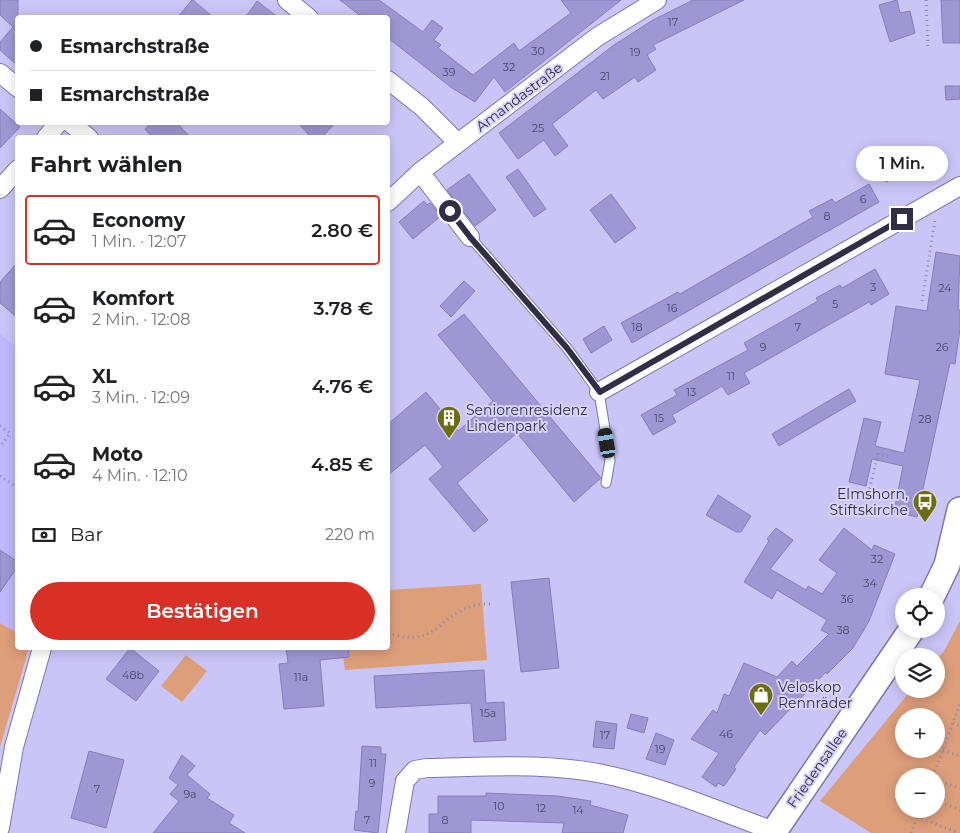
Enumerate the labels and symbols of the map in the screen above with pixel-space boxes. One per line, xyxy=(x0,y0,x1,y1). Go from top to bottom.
house number: 17 xyxy=(668,15,678,29)
house number: 30 xyxy=(531,44,545,58)
house number: 19 xyxy=(630,45,641,59)
street label: Amandastraße xyxy=(472,59,566,135)
house number: 32 xyxy=(503,60,515,74)
house number: 39 xyxy=(443,65,456,79)
house number: 21 xyxy=(600,69,610,83)
house number: 25 xyxy=(532,121,544,135)
callout: 1 Min. xyxy=(856,146,948,182)
house number: 6 xyxy=(860,192,867,206)
route start xyxy=(439,200,461,222)
route end xyxy=(891,208,913,230)
house number: 8 xyxy=(823,209,831,223)
house number: 3 xyxy=(870,280,876,294)
house number: 24 xyxy=(938,281,952,295)
house number: 5 xyxy=(832,297,838,311)
house number: 16 xyxy=(667,301,678,315)
house number: 18 xyxy=(632,320,643,334)
house number: 7 xyxy=(795,320,801,334)
house number: 9 xyxy=(760,340,767,354)
house number: 26 xyxy=(936,340,949,354)
house number: 11 xyxy=(727,369,735,383)
house number: 13 xyxy=(686,385,696,399)
place label: Seniorenresidenz Lindenpark xyxy=(466,401,588,435)
building icon: Seniorenresidenz Lindenpark xyxy=(436,405,462,439)
house number: 15 xyxy=(654,411,664,425)
house number: 28 xyxy=(918,412,932,426)
car xyxy=(597,427,616,459)
place label: Elmshorn, Stiftskirche xyxy=(829,485,908,519)
bus stop icon: Elmshorn, Stiftskirche xyxy=(912,489,938,523)
house number: 32 xyxy=(871,552,883,566)
house number: 34 xyxy=(863,576,877,590)
house number: 36 xyxy=(841,592,854,606)
house number: 38 xyxy=(836,623,850,637)
house number: 48b xyxy=(122,668,144,682)
house number: 11a xyxy=(294,670,308,684)
place label: Veloskop Rennräder xyxy=(778,678,853,712)
shop icon: Veloskop Rennräder xyxy=(748,682,774,716)
house number: 15a xyxy=(480,706,496,720)
street label: Friedensallee xyxy=(783,725,851,811)
house number: 46 xyxy=(719,727,733,741)
house number: 17 xyxy=(600,728,610,742)
house number: 19 xyxy=(655,742,666,756)
house number: 11 xyxy=(369,756,377,770)
house number: 9 xyxy=(369,776,376,790)
house number: 7 xyxy=(94,782,100,796)
house number: 9a xyxy=(183,787,197,801)
house number: 10 xyxy=(493,799,505,813)
house number: 12 xyxy=(536,801,546,815)
house number: 14 xyxy=(572,803,584,817)
house number: 7 xyxy=(364,813,370,827)
house number: 8 xyxy=(441,813,449,827)

